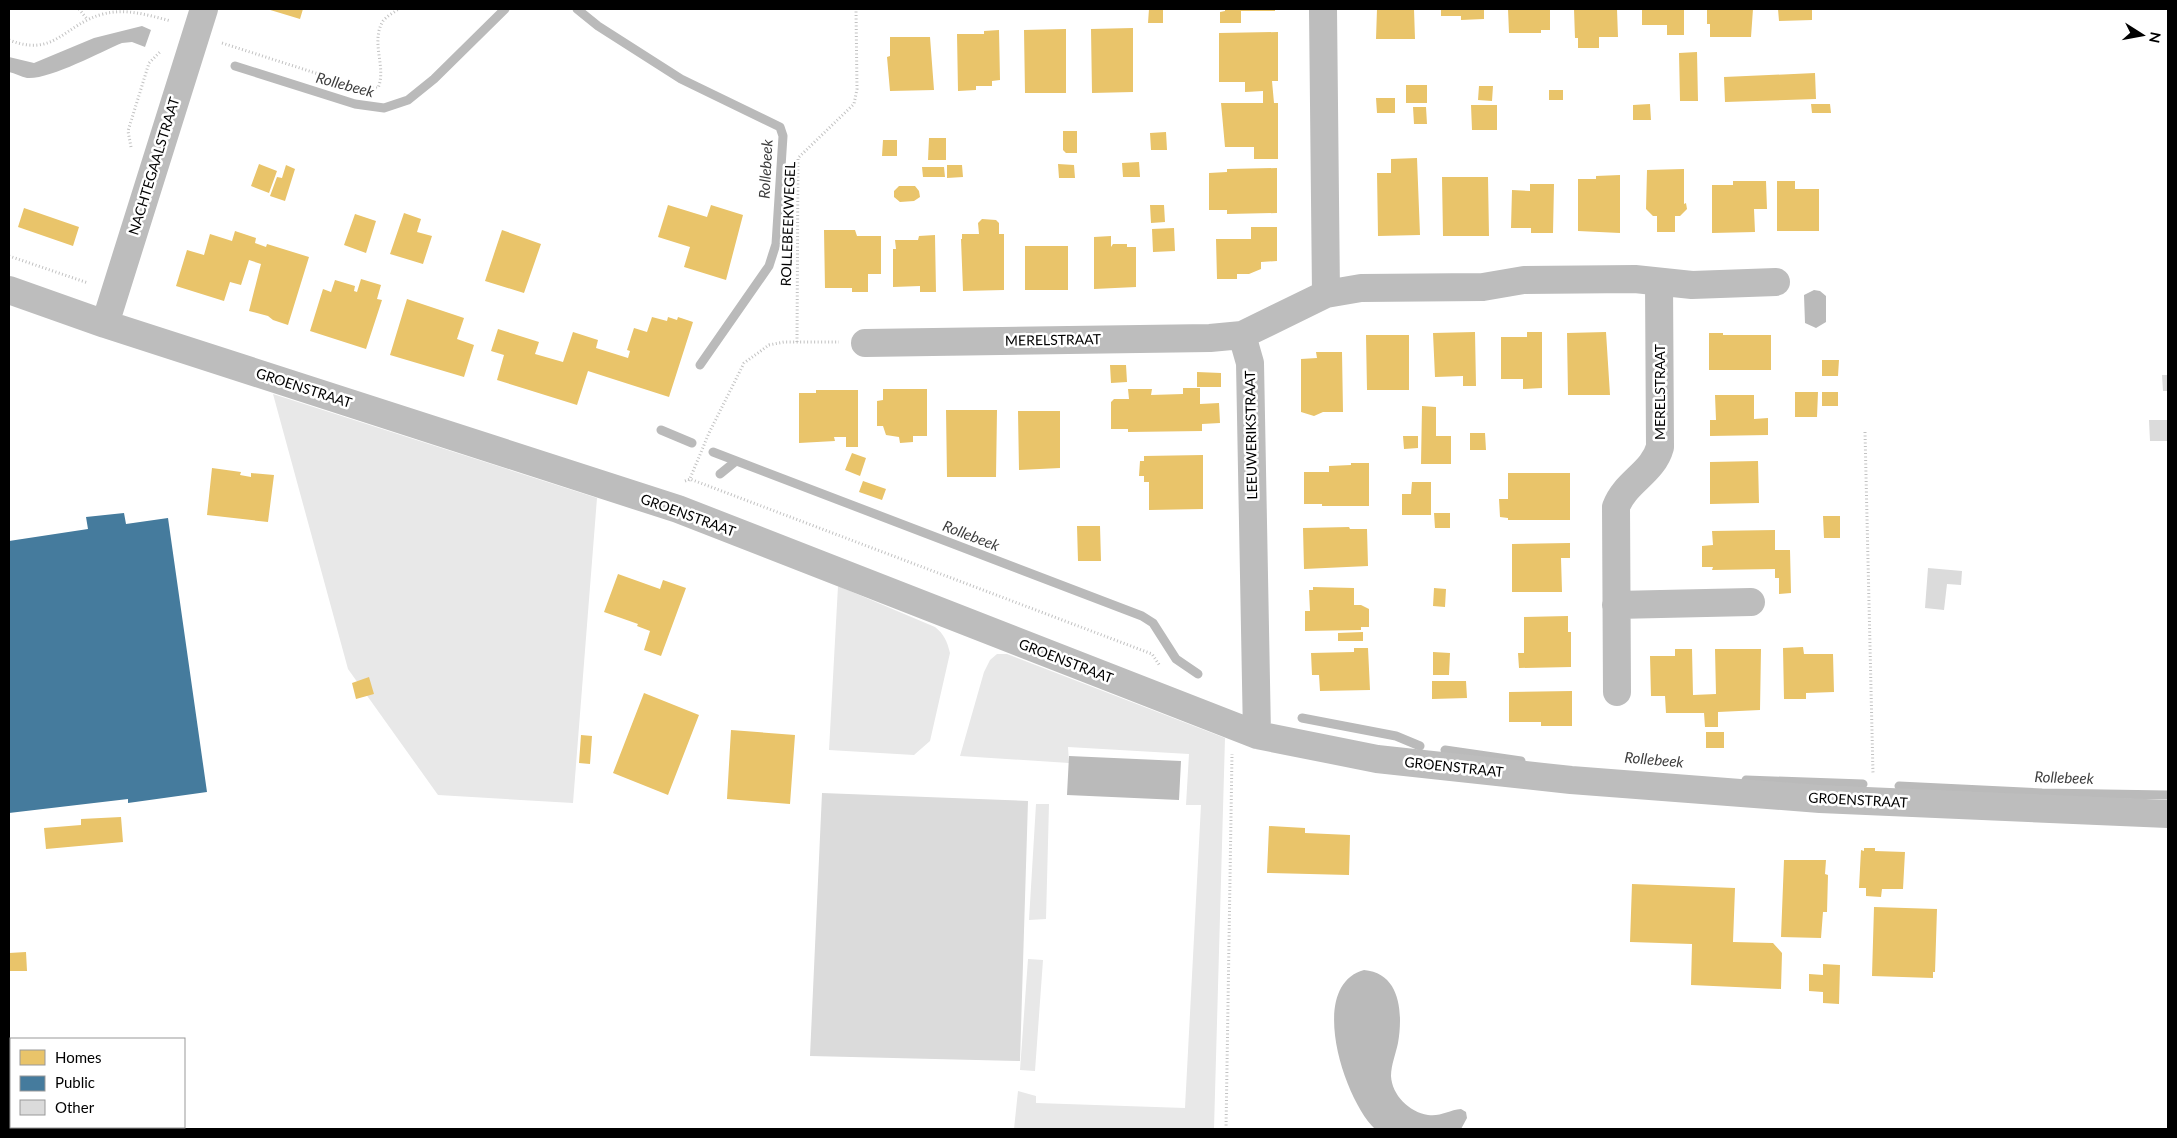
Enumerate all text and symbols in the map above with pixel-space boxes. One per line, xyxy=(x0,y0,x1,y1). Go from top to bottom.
north arrow xyxy=(2117,10,2167,60)
text: N xyxy=(2146,31,2165,44)
water label: Rollebeek xyxy=(314,68,377,101)
street label: NACHTEGAALSTRAAT xyxy=(124,94,183,237)
water label: Rollebeek xyxy=(754,138,776,199)
street label: ROLLEBEEKWEGEL xyxy=(777,161,798,287)
street label: MERELSTRAAT xyxy=(1005,330,1102,349)
street label: MERELSTRAAT xyxy=(1651,343,1668,440)
street label: GROENSTRAAT xyxy=(254,364,355,411)
street label: LEEUWERIKSTRAAT xyxy=(1241,370,1260,500)
street label: GROENSTRAAT xyxy=(638,489,739,540)
water label: Rollebeek xyxy=(940,516,1003,554)
street label: GROENSTRAAT xyxy=(1017,635,1116,687)
water label: Rollebeek xyxy=(1624,747,1685,771)
street label: GROENSTRAAT xyxy=(1404,753,1505,780)
water label: Rollebeek xyxy=(2034,767,2095,787)
street label: GROENSTRAAT xyxy=(1808,788,1909,811)
legend xyxy=(10,1038,185,1128)
text: Homes xyxy=(55,1048,101,1066)
text: Public xyxy=(55,1073,95,1091)
text: Other xyxy=(55,1098,95,1116)

